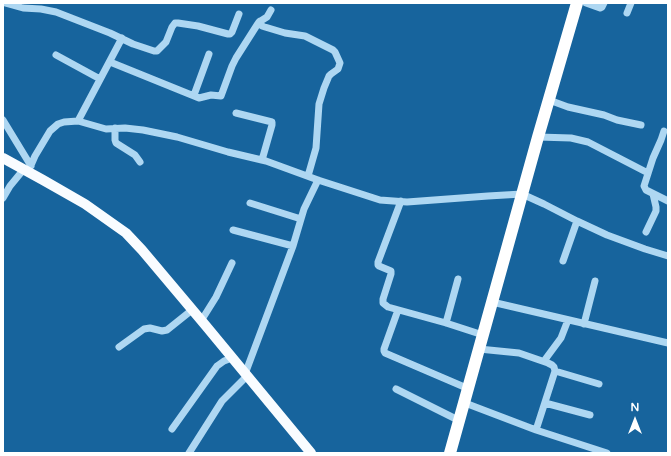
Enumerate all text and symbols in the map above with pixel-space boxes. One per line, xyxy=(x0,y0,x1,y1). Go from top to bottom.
north arrow xyxy=(615,400,655,440)
text: N xyxy=(631,401,639,414)

